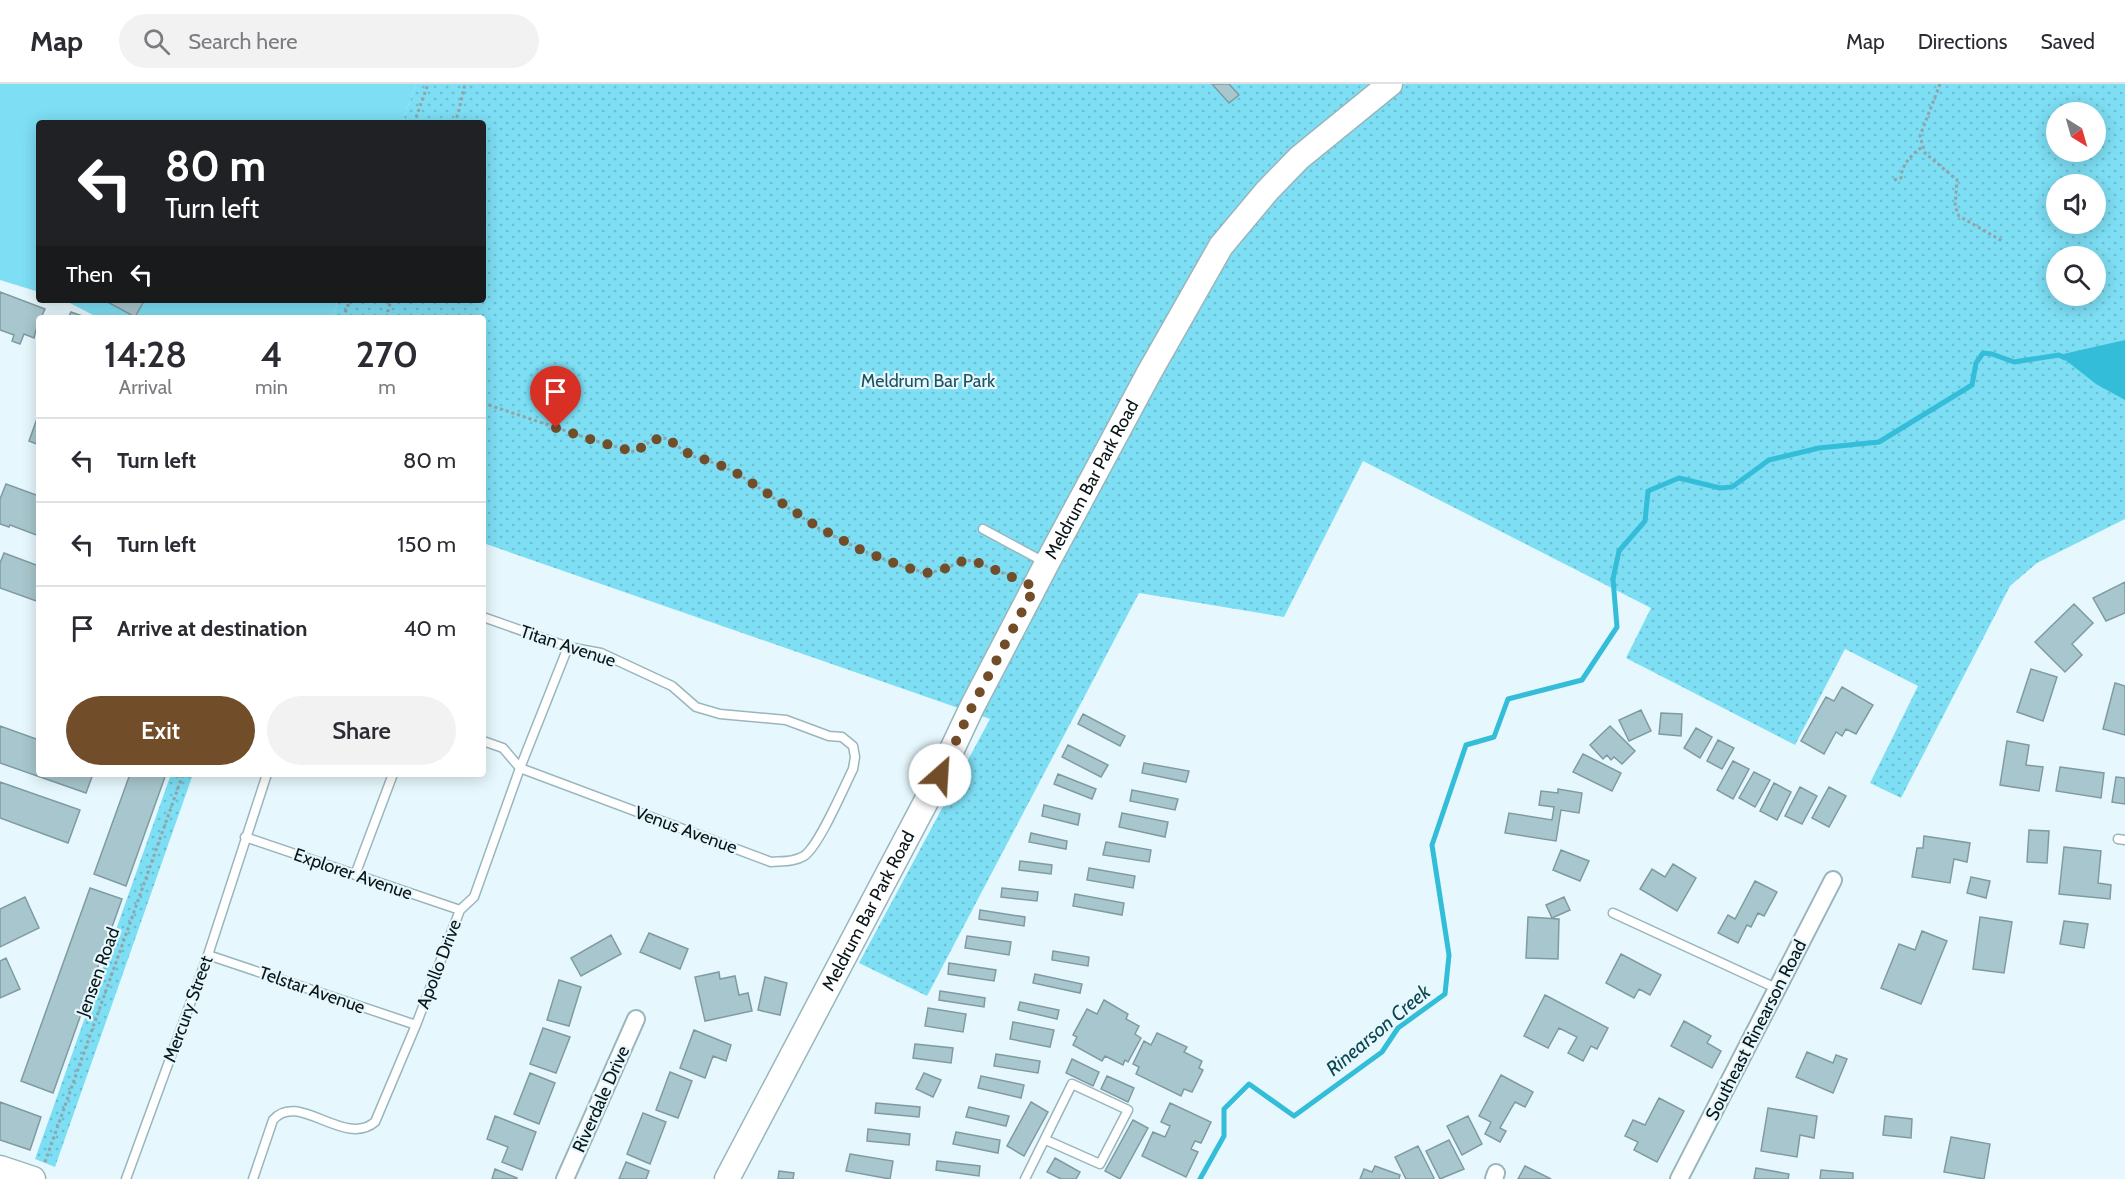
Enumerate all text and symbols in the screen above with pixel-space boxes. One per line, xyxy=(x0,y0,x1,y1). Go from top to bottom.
search box xyxy=(119,14,539,68)
text: Map xyxy=(30,24,83,58)
icon: search xyxy=(140,25,173,58)
text: Search here xyxy=(188,28,297,55)
text: Map xyxy=(1846,29,1885,54)
text: Directions xyxy=(1918,29,2007,54)
text: Saved xyxy=(2040,29,2095,54)
north arrow xyxy=(2046,102,2106,162)
map controls xyxy=(2046,102,2106,306)
text: 80 m xyxy=(165,140,266,192)
icon: left xyxy=(66,144,144,222)
button: sound xyxy=(2046,174,2106,234)
text: Turn left xyxy=(165,192,259,225)
button: search xyxy=(2046,246,2106,306)
icon: left xyxy=(125,258,158,291)
text: Then xyxy=(66,261,113,288)
text: 14:28 xyxy=(104,332,187,376)
text: 4 xyxy=(261,332,282,376)
text: 270 xyxy=(356,332,418,376)
pin xyxy=(530,366,581,428)
park label: Meldrum Bar Park xyxy=(861,370,996,392)
text: Arrival xyxy=(119,375,172,399)
text: min xyxy=(255,375,288,399)
text: m xyxy=(378,375,396,399)
icon: arrive xyxy=(539,375,572,408)
street label: Meldrum Bar Park Road xyxy=(1040,396,1144,563)
icon: left xyxy=(66,444,99,477)
text: Turn left xyxy=(117,447,196,474)
text: 80 m xyxy=(403,447,456,474)
icon: left xyxy=(66,528,99,561)
text: Turn left xyxy=(117,531,196,558)
text: 150 m xyxy=(397,531,456,558)
icon: arrive xyxy=(66,612,99,645)
text: Arrive at destination xyxy=(117,615,307,642)
text: 40 m xyxy=(404,615,456,642)
street label: Titan Avenue xyxy=(517,620,619,672)
button: Exit xyxy=(66,696,255,765)
button: Share xyxy=(267,696,456,765)
position arrow xyxy=(908,743,972,807)
street label: Venus Avenue xyxy=(632,801,740,859)
street label: Meldrum Bar Park Road xyxy=(817,827,919,995)
street label: Explorer Avenue xyxy=(291,843,415,905)
street label: Apollo Drive xyxy=(412,916,466,1012)
street label: Jensen Road xyxy=(71,924,124,1021)
street label: Southeast Rinearson Road xyxy=(1701,936,1811,1124)
street label: Mercury Street xyxy=(159,953,217,1065)
street label: Telstar Avenue xyxy=(256,962,368,1018)
water label: Rinearson Creek xyxy=(1321,979,1436,1080)
street label: Riverdale Drive xyxy=(568,1042,634,1156)

